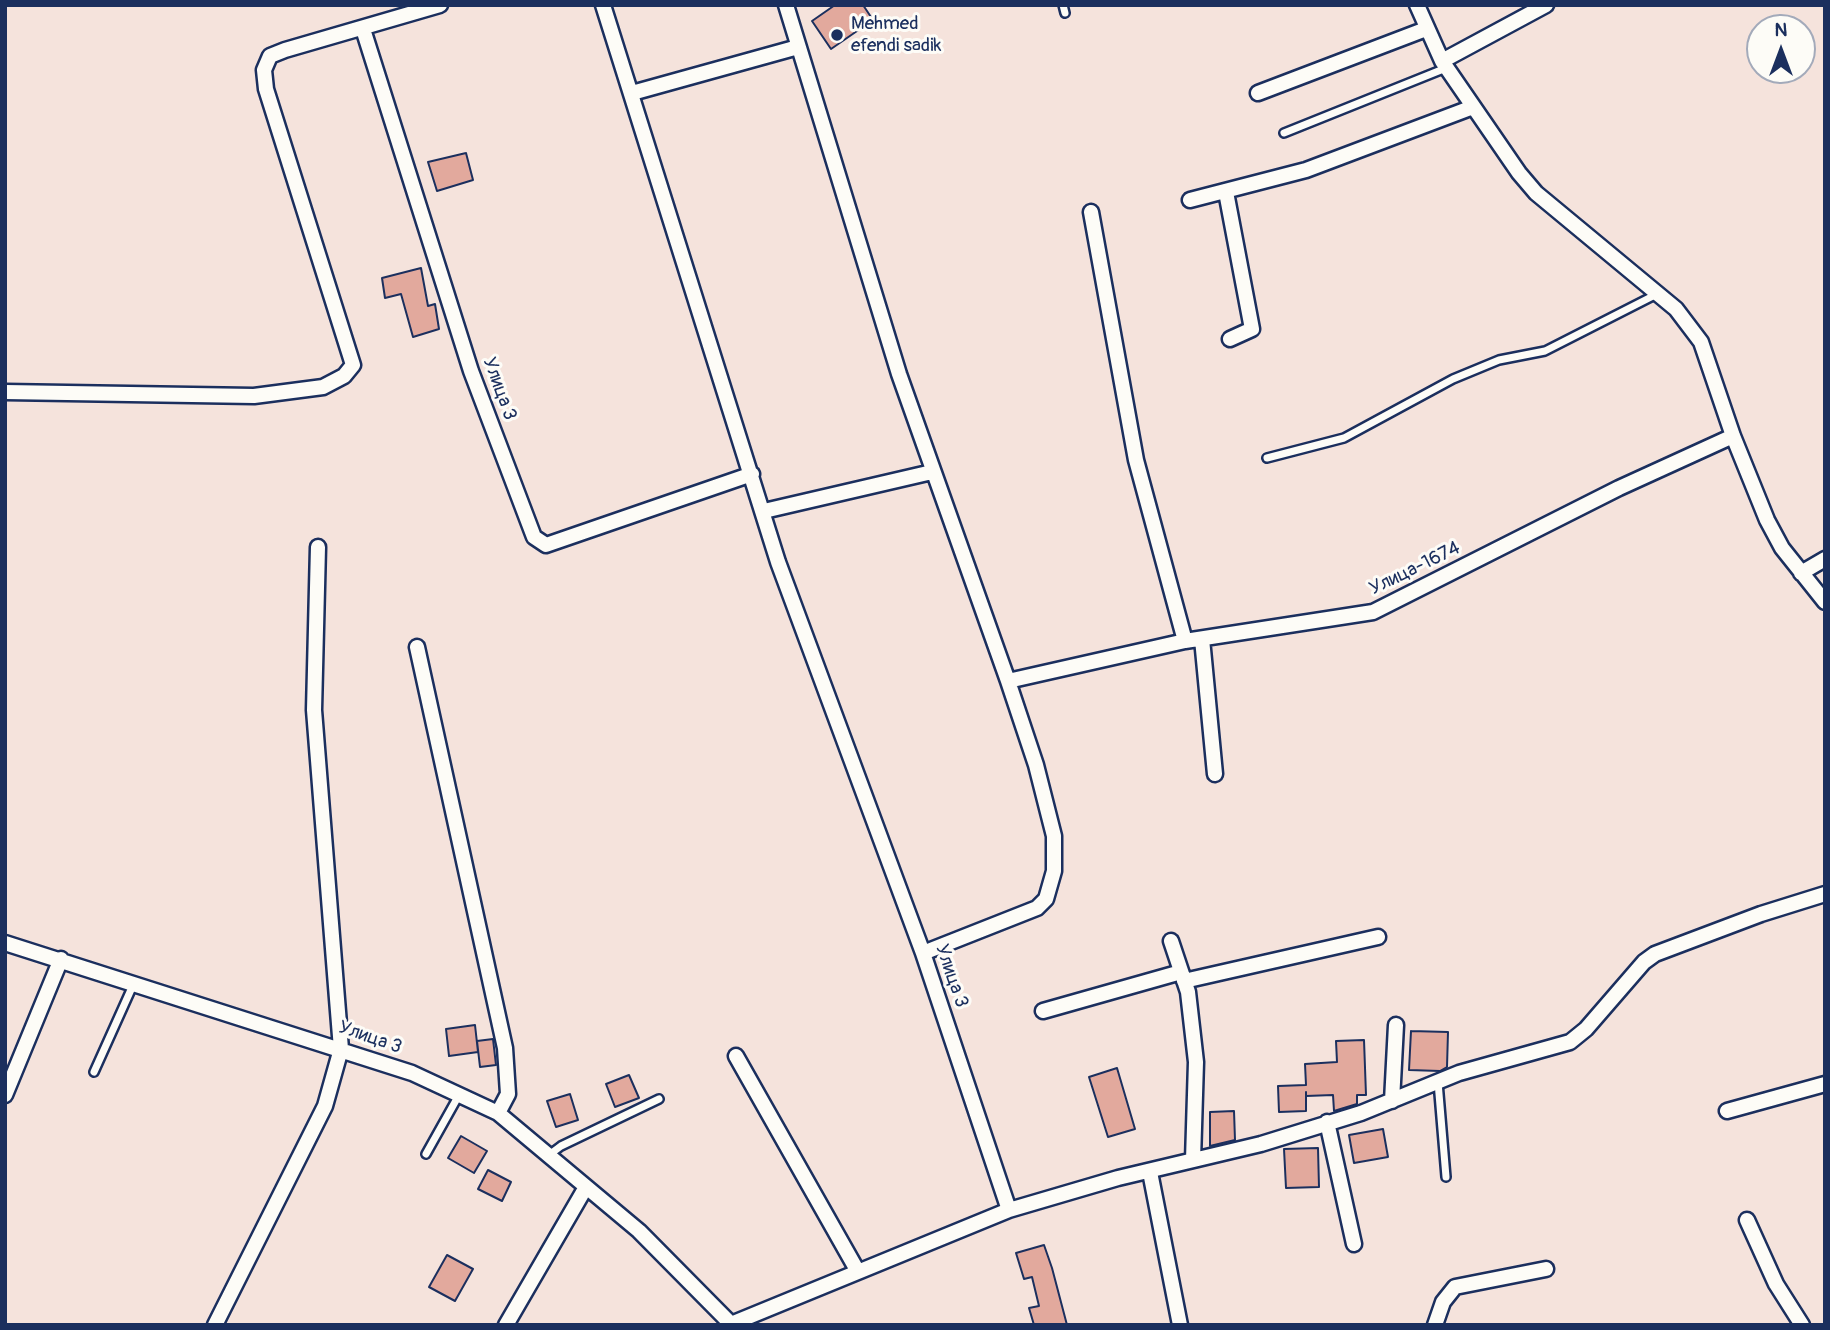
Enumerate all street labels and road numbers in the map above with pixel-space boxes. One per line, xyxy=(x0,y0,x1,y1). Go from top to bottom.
street label: Улица 3 xyxy=(477,354,521,424)
street label: Улица-1674 xyxy=(1366,537,1464,601)
street label: Улица 3 xyxy=(930,941,972,1011)
street label: Улица 3 xyxy=(335,1017,405,1059)

